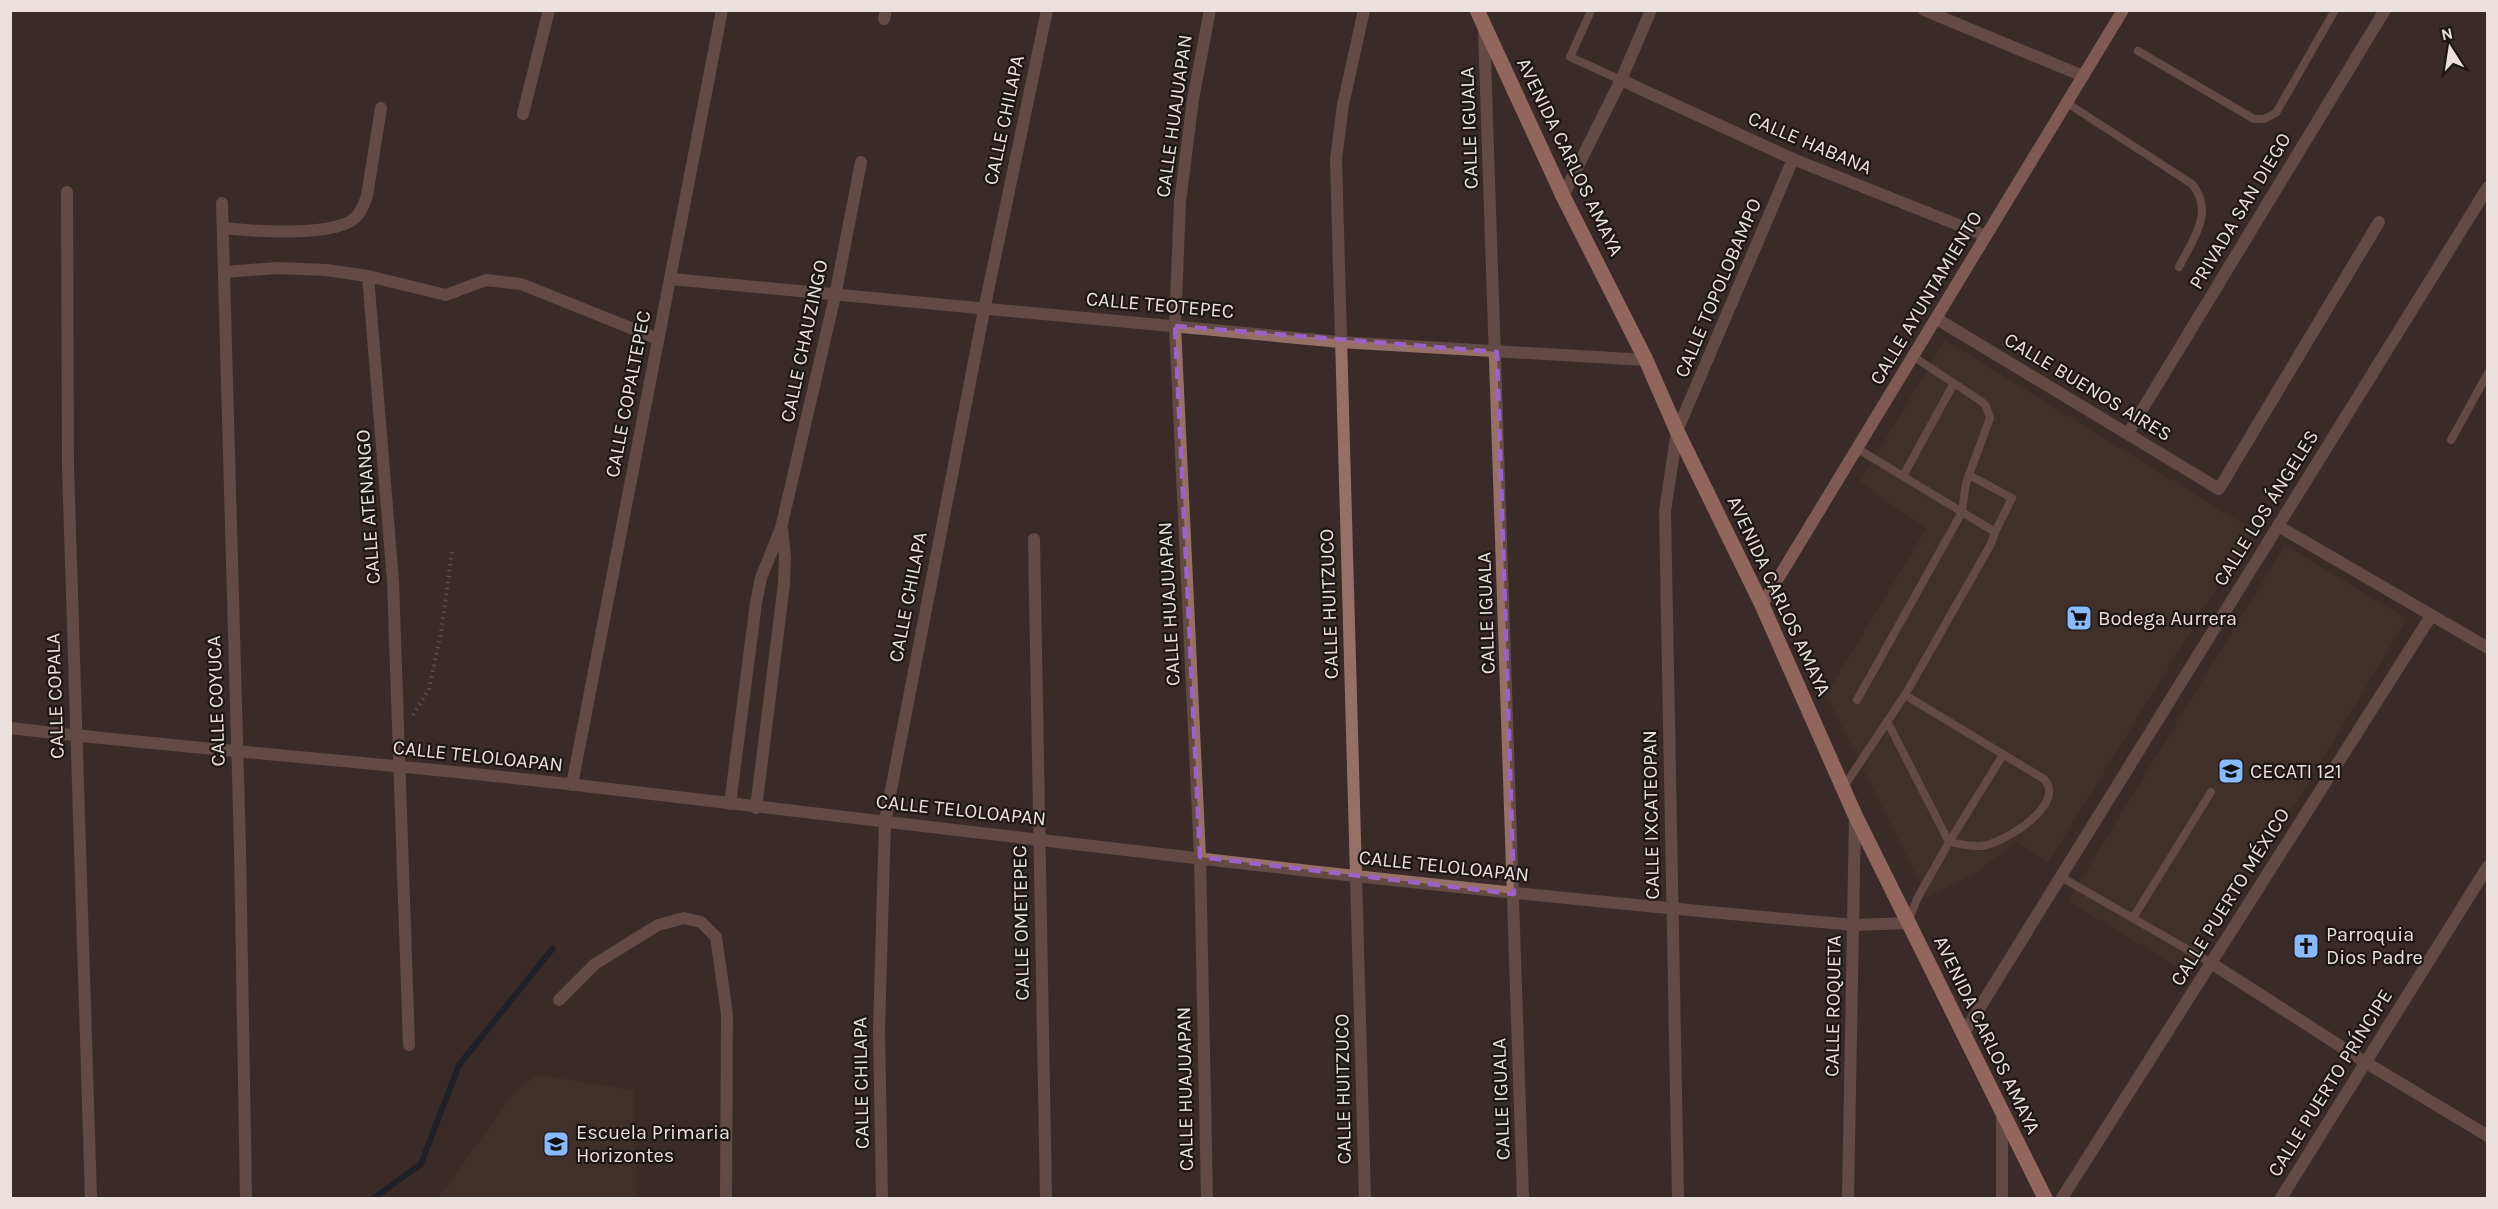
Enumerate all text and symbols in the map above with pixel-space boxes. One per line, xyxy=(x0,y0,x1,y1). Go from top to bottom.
north arrow xyxy=(2420,18,2480,78)
text: N xyxy=(2439,23,2455,44)
street label: CALLE HUAJUAPAN xyxy=(1151,33,1197,199)
street label: CALLE CHILAPA xyxy=(979,53,1029,187)
street label: AVENIDA CARLOS AMAYA xyxy=(1512,54,1628,260)
street label: CALLE IGUALA xyxy=(1455,66,1483,190)
street label: CALLE HABANA xyxy=(1745,107,1875,179)
street label: PRIVADA SAN DIEGO xyxy=(2184,129,2296,293)
street label: CALLE TOPOLOBAMPO xyxy=(1670,195,1766,381)
street label: CALLE AYUNTAMIENTO xyxy=(1865,207,1987,389)
street label: CALLE CHAUZINGO xyxy=(776,258,832,424)
street label: CALLE TEOTEPEC xyxy=(1085,287,1235,323)
street label: CALLE COPALTEPEC xyxy=(601,309,655,479)
street label: CALLE BUENOS AIRES xyxy=(2000,328,2176,446)
street label: CALLE LOS ÁNGELES xyxy=(2208,425,2323,590)
street label: CALLE ATENANGO xyxy=(351,429,385,585)
street label: AVENIDA CARLOS AMAYA xyxy=(1723,492,1835,700)
street label: CALLE HUAJUAPAN xyxy=(1153,521,1185,687)
street label: CALLE HUITZUCO xyxy=(1315,528,1343,680)
street label: CALLE CHILAPA xyxy=(884,530,932,664)
street label: CALLE IGUALA xyxy=(1472,551,1500,675)
supermarket icon: Bodega Aurrera xyxy=(2064,603,2094,633)
place label: Bodega Aurrera xyxy=(2098,607,2237,630)
street label: CALLE COPALA xyxy=(41,633,69,759)
street label: CALLE COYUCA xyxy=(202,635,230,767)
street label: CALLE IXCATEOPAN xyxy=(1638,730,1664,900)
street label: CALLE TELOLOAPAN xyxy=(392,736,564,776)
school or university icon: CECATI 121 xyxy=(2216,756,2246,786)
place label: CECATI 121 xyxy=(2250,760,2342,783)
street label: CALLE TELOLOAPAN xyxy=(875,790,1047,830)
street label: CALLE PUERTO MÉXICO xyxy=(2165,803,2294,990)
street label: CALLE OMETEPEC xyxy=(1008,845,1034,1001)
street label: CALLE TELOLOAPAN xyxy=(1358,846,1530,886)
place label: Parroquia Dios Padre xyxy=(2326,923,2423,969)
church icon: Parroquia Dios Padre xyxy=(2291,931,2321,961)
street label: AVENIDA CARLOS AMAYA xyxy=(1929,932,2045,1138)
street label: CALLE ROQUETA xyxy=(1820,935,1846,1077)
street label: CALLE PUERTO PRÍNCIPE xyxy=(2262,985,2397,1181)
street label: CALLE HUAJUAPAN xyxy=(1172,1007,1198,1171)
street label: CALLE HUITZUCO xyxy=(1330,1014,1356,1164)
street label: CALLE CHILAPA xyxy=(848,1017,874,1149)
street label: CALLE IGUALA xyxy=(1487,1037,1515,1161)
place label: Escuela Primaria Horizontes xyxy=(576,1121,730,1167)
school or university icon: Escuela Primaria Horizontes xyxy=(541,1129,571,1159)

